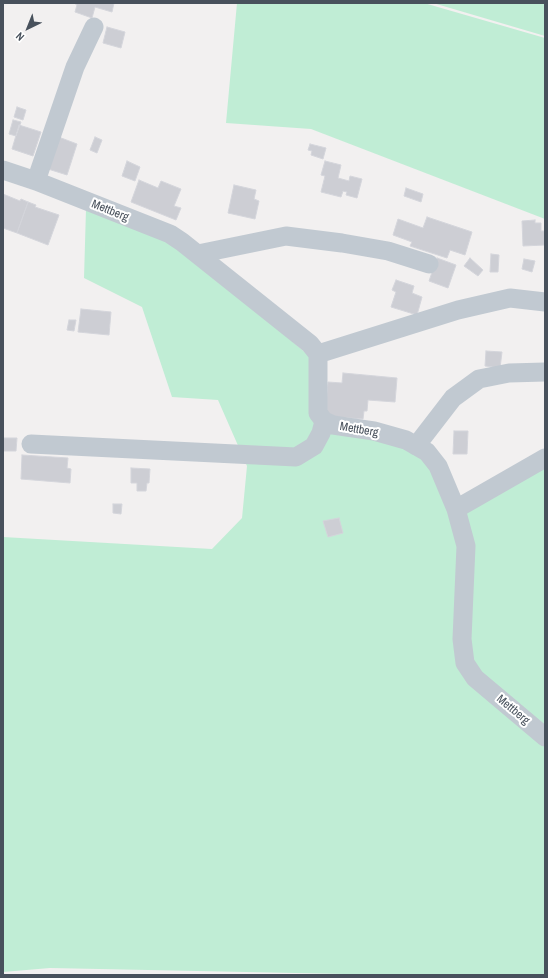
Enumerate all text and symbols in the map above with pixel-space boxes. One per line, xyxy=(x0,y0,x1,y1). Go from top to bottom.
north arrow xyxy=(8,8,48,48)
text: N xyxy=(13,29,27,44)
street label: Mettberg xyxy=(89,197,131,225)
street label: Mettberg xyxy=(339,420,379,440)
street label: Mettberg xyxy=(493,692,533,728)

